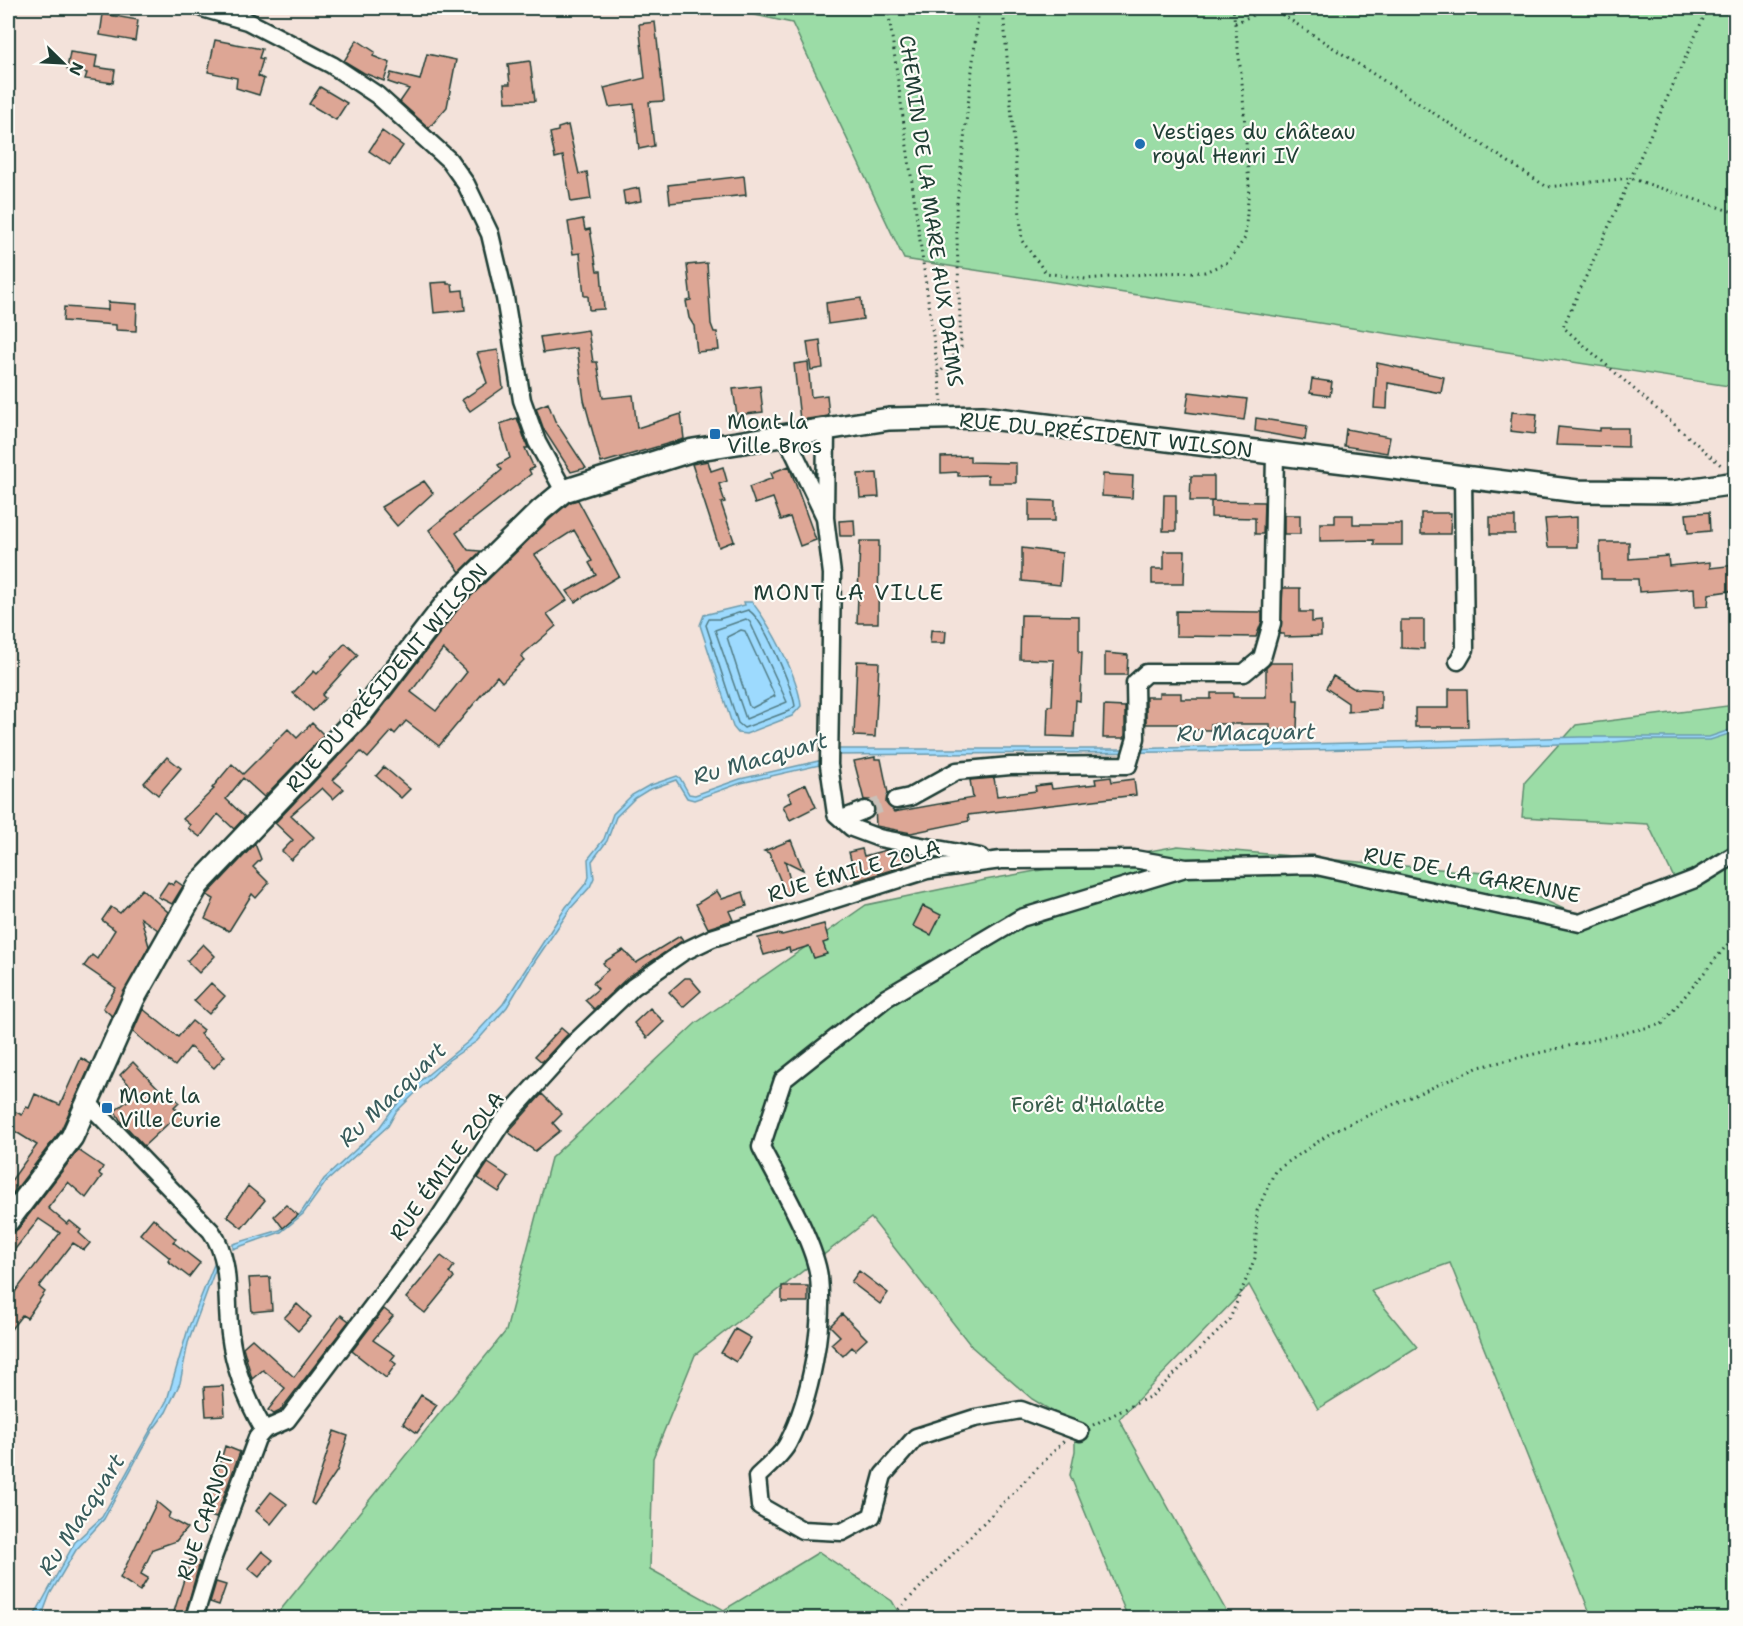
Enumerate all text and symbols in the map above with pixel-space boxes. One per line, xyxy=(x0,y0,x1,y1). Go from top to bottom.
north arrow xyxy=(33,33,93,93)
street label: CHEMIN DE LA MARE AUX DAIMS xyxy=(892,33,970,389)
text: N xyxy=(64,59,88,79)
place label: Vestiges du château royal Henri IV xyxy=(1152,118,1356,170)
marker: Vestiges du château royal Henri IV xyxy=(1133,137,1147,151)
street label: RUE DU PRÉSIDENT WILSON xyxy=(958,405,1254,464)
place label: Mont la Ville Bros xyxy=(727,408,822,460)
marker: Mont la Ville Bros xyxy=(708,427,722,441)
street label: RUE DU PRÉSIDENT WILSON xyxy=(279,557,494,798)
district label: MONT LA VILLE xyxy=(753,578,945,607)
water label: Ru Macquart xyxy=(1176,717,1316,748)
water label: Ru Macquart xyxy=(689,725,831,792)
street label: RUE ÉMILE ZOLA xyxy=(764,832,943,909)
street label: RUE DE LA GARENNE xyxy=(1361,840,1583,910)
water label: Ru Macquart xyxy=(332,1035,453,1153)
place label: Mont la Ville Curie xyxy=(119,1082,222,1134)
street label: RUE ÉMILE ZOLA xyxy=(383,1085,511,1246)
park label: Forêt d'Halatte xyxy=(1011,1091,1165,1119)
marker: Mont la Ville Curie xyxy=(100,1101,114,1115)
water label: Ru Macquart xyxy=(31,1448,132,1580)
street label: RUE CARNOT xyxy=(170,1448,240,1584)

